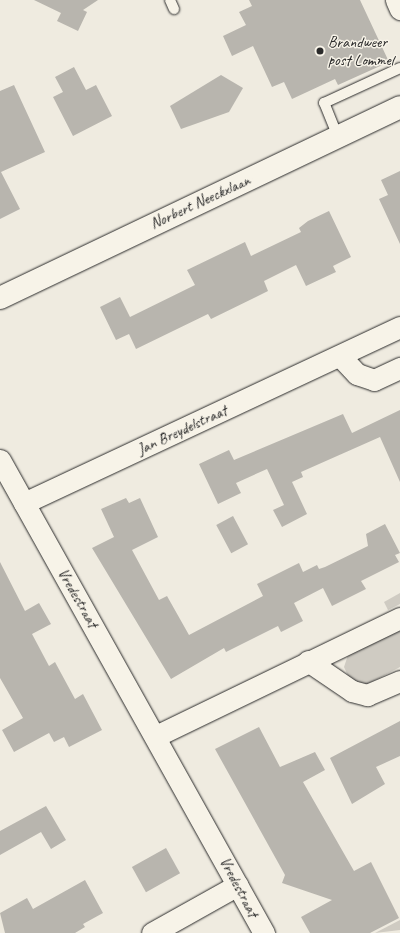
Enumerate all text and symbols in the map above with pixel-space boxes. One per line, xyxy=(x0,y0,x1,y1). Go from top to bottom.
place label: Brandweer post Lommel xyxy=(328,32,393,70)
marker: Brandweer post Lommel xyxy=(315,46,325,56)
street label: Norbert Neeckxlaan xyxy=(147,170,253,234)
street label: Jan Breydelstraat xyxy=(134,401,230,459)
street label: Vredestraat xyxy=(53,565,103,631)
street label: Vredestraat xyxy=(215,854,263,920)

